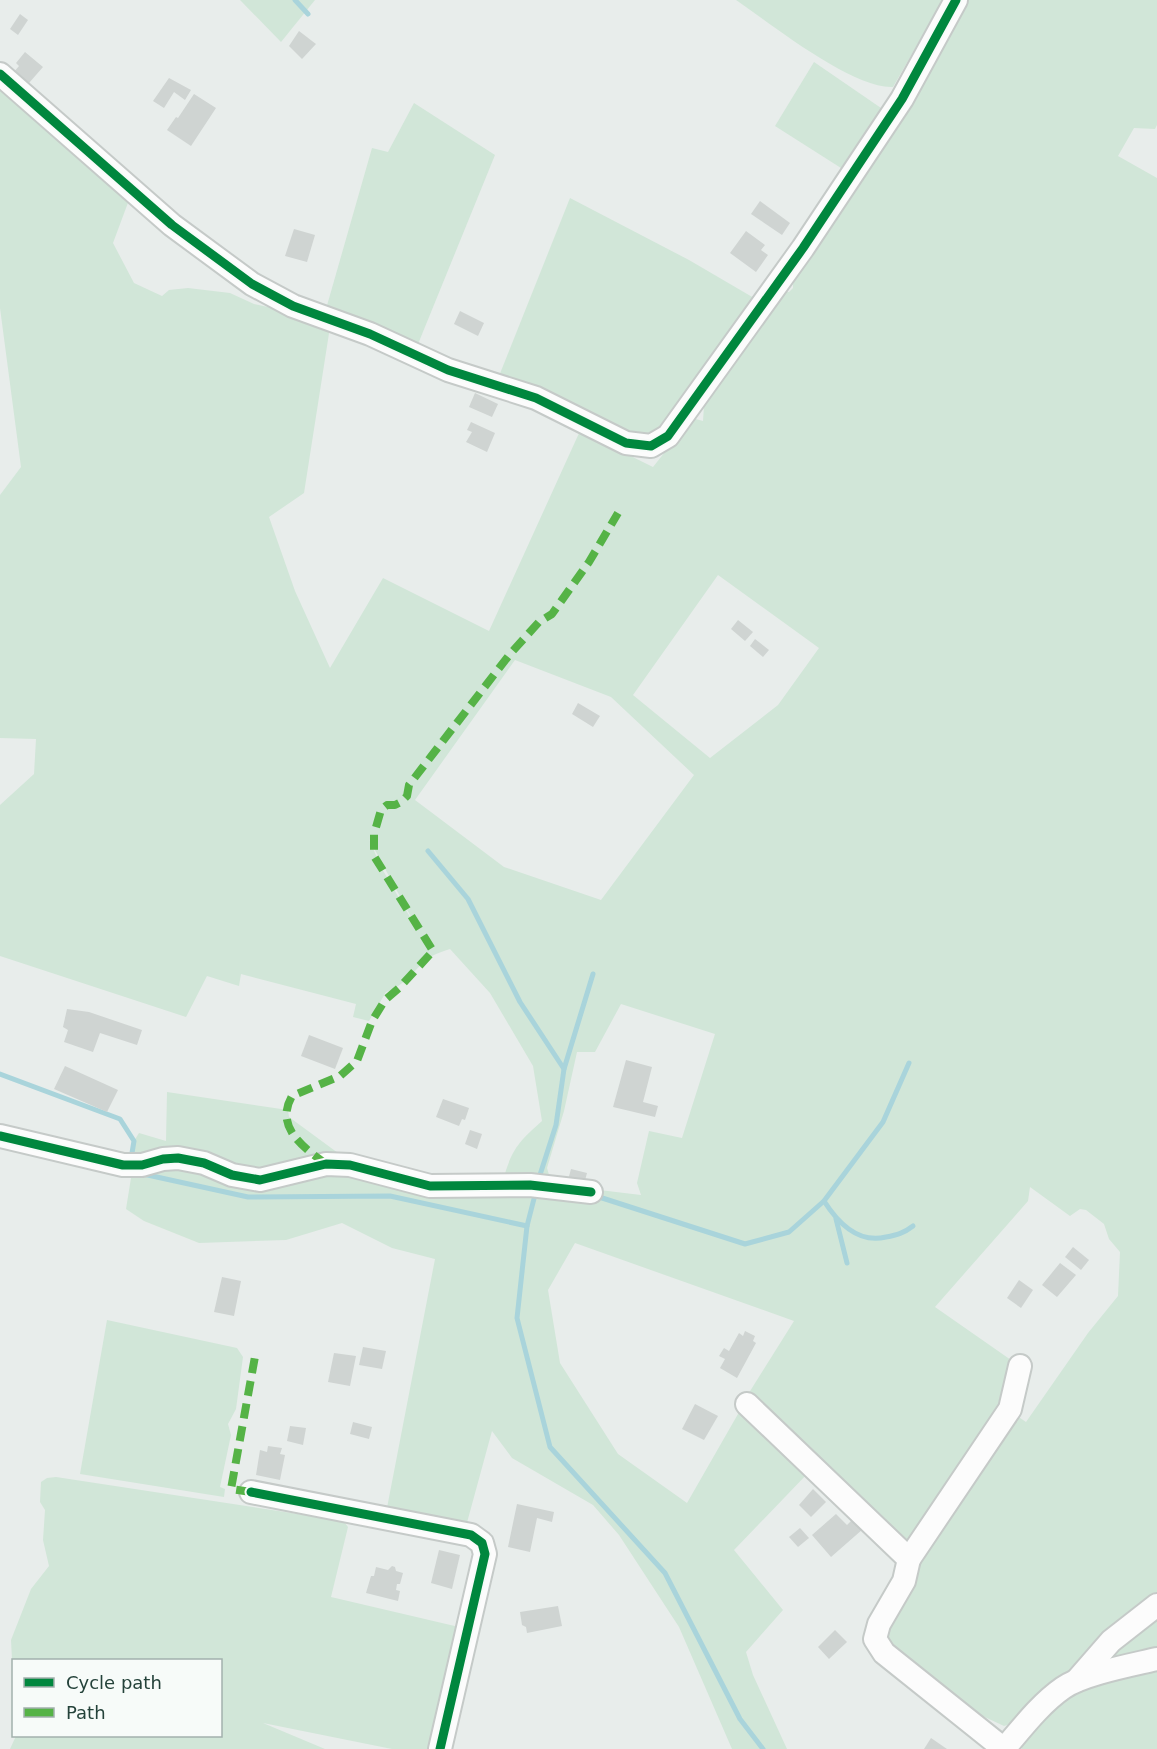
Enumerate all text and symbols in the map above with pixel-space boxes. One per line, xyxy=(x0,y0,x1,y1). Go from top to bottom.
legend xyxy=(12,1659,222,1737)
text: Cycle path xyxy=(66,1672,162,1693)
text: Path xyxy=(66,1702,106,1723)

